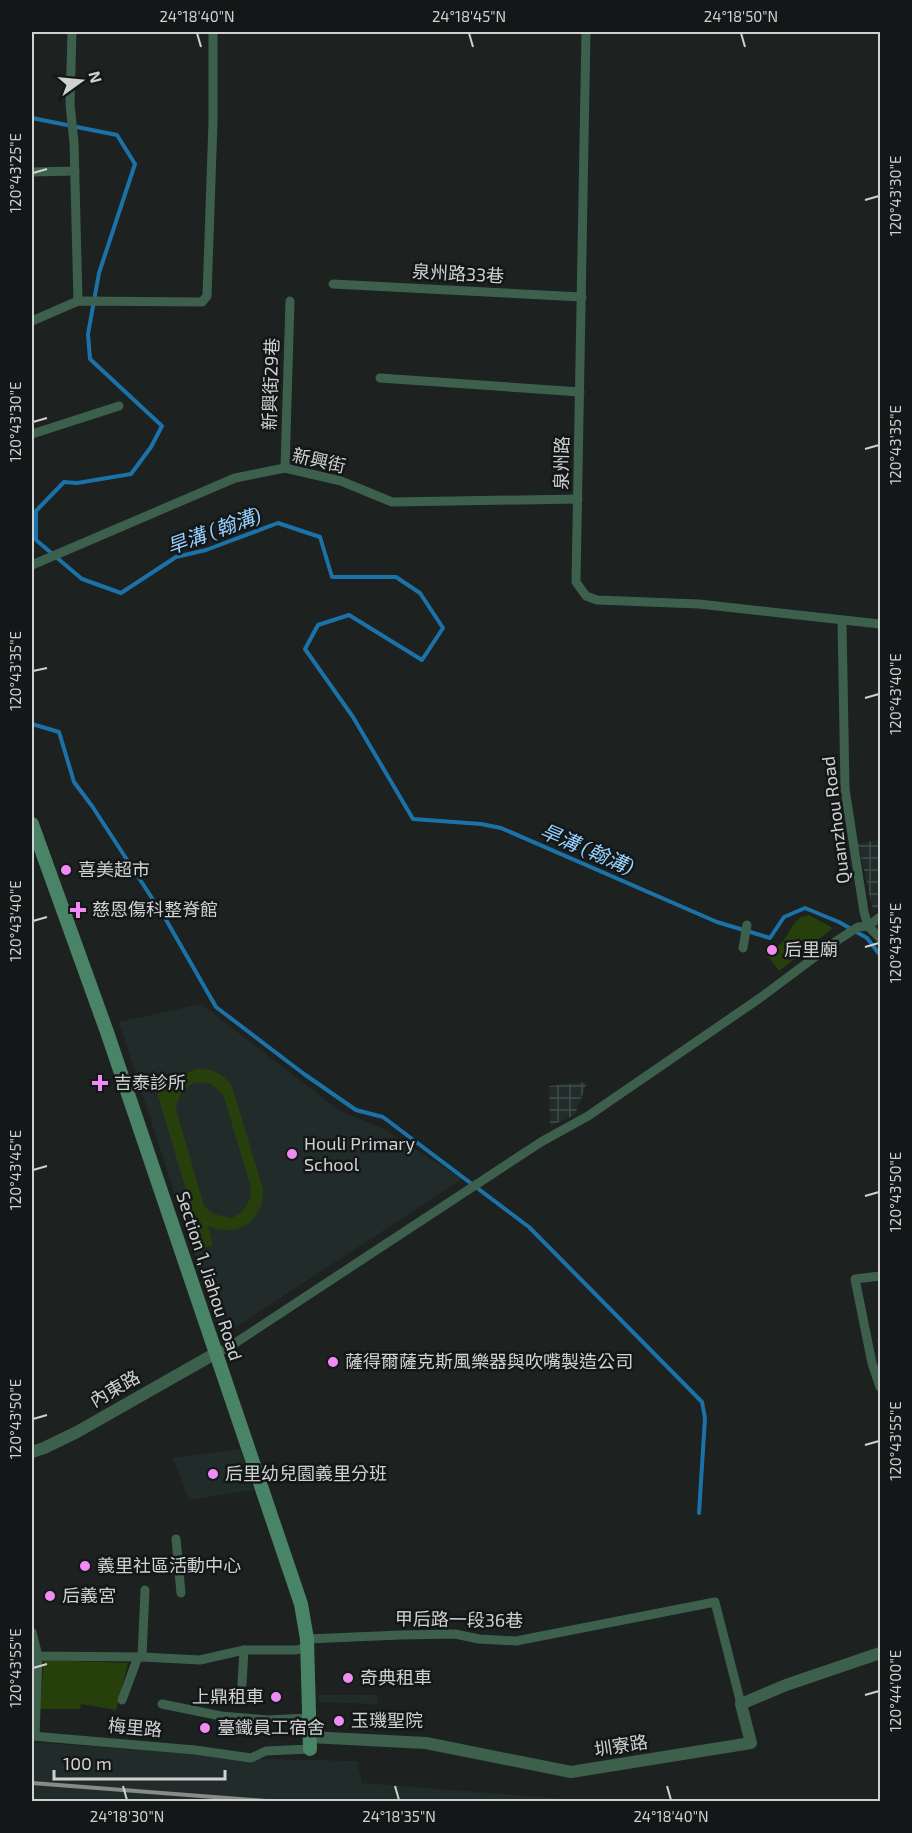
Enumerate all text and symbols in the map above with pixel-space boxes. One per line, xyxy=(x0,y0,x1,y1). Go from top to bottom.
text: 24°18'40"N xyxy=(159,7,235,25)
text: 24°18'45"N xyxy=(432,7,506,25)
text: 24°18'50"N xyxy=(704,7,778,25)
north arrow xyxy=(51,51,111,111)
text: N xyxy=(85,69,107,85)
text: 120°43'25"E xyxy=(6,133,24,213)
text: 120°43'30"E xyxy=(886,156,904,236)
street label: 泉州路33巷 xyxy=(412,260,505,286)
street label: 新興街29巷 xyxy=(257,337,283,431)
text: 120°43'30"E xyxy=(6,382,24,462)
text: 120°43'35"E xyxy=(886,405,904,485)
street label: 泉州路 xyxy=(550,436,572,490)
street label: 新興街 xyxy=(290,443,348,477)
water label: 旱溝 (翰溝) xyxy=(163,502,264,558)
text: 120°43'35"E xyxy=(6,631,24,711)
text: 120°43'40"E xyxy=(886,653,904,735)
street label: Quanzhou Road xyxy=(816,755,854,885)
water label: 旱溝 (翰溝) xyxy=(537,818,638,878)
place label: 喜美超市 xyxy=(78,858,150,880)
marker: 喜美超市 xyxy=(59,863,73,877)
text: 120°43'40"E xyxy=(6,880,24,962)
place label: 慈恩傷科整脊館 xyxy=(92,898,218,920)
marker: 慈恩傷科整脊館 xyxy=(69,901,87,919)
text: 120°43'45"E xyxy=(886,903,904,983)
place label: 后里廟 xyxy=(784,938,838,960)
marker: 后里廟 xyxy=(765,943,779,957)
place label: 吉泰診所 xyxy=(114,1071,186,1093)
marker: 吉泰診所 xyxy=(91,1074,109,1092)
text: 120°43'45"E xyxy=(6,1130,24,1210)
place label: Houli Primary School xyxy=(304,1132,416,1175)
marker: Houli Primary School xyxy=(285,1147,299,1161)
text: 120°43'50"E xyxy=(886,1152,904,1232)
street label: Section 1, Jiahou Road xyxy=(172,1188,248,1363)
place label: 薩得爾薩克斯風樂器與吹嘴製造公司 xyxy=(345,1350,633,1372)
marker: 薩得爾薩克斯風樂器與吹嘴製造公司 xyxy=(326,1355,340,1369)
street label: 內東路 xyxy=(86,1365,143,1411)
text: 120°43'50"E xyxy=(6,1379,24,1459)
text: 120°43'55"E xyxy=(886,1401,904,1481)
place label: 后里幼兒園義里分班 xyxy=(225,1462,387,1484)
marker: 后里幼兒園義里分班 xyxy=(206,1467,220,1481)
place label: 義里社區活動中心 xyxy=(97,1554,241,1576)
marker: 義里社區活動中心 xyxy=(78,1559,92,1573)
place label: 后義宮 xyxy=(62,1584,116,1606)
marker: 后義宮 xyxy=(43,1589,57,1603)
street label: 甲后路一段36巷 xyxy=(395,1607,523,1631)
text: 120°43'55"E xyxy=(6,1628,24,1708)
text: 120°44'00"E xyxy=(886,1650,904,1732)
place label: 奇典租車 xyxy=(360,1666,432,1688)
marker: 奇典租車 xyxy=(341,1671,355,1685)
place label: 上鼎租車 xyxy=(192,1685,264,1707)
marker: 上鼎租車 xyxy=(269,1690,283,1704)
place label: 玉璣聖院 xyxy=(351,1709,423,1731)
street label: 梅里路 xyxy=(107,1714,163,1740)
marker: 玉璣聖院 xyxy=(332,1714,346,1728)
place label: 臺鐵員工宿舍 xyxy=(217,1716,325,1738)
marker: 臺鐵員工宿舍 xyxy=(198,1721,212,1735)
street label: 圳寮路 xyxy=(592,1730,649,1760)
scale bar xyxy=(54,1743,225,1781)
text: 100 m xyxy=(63,1752,112,1774)
text: 24°18'30"N xyxy=(90,1807,164,1825)
text: 24°18'35"N xyxy=(362,1807,436,1825)
text: 24°18'40"N xyxy=(633,1807,709,1825)

